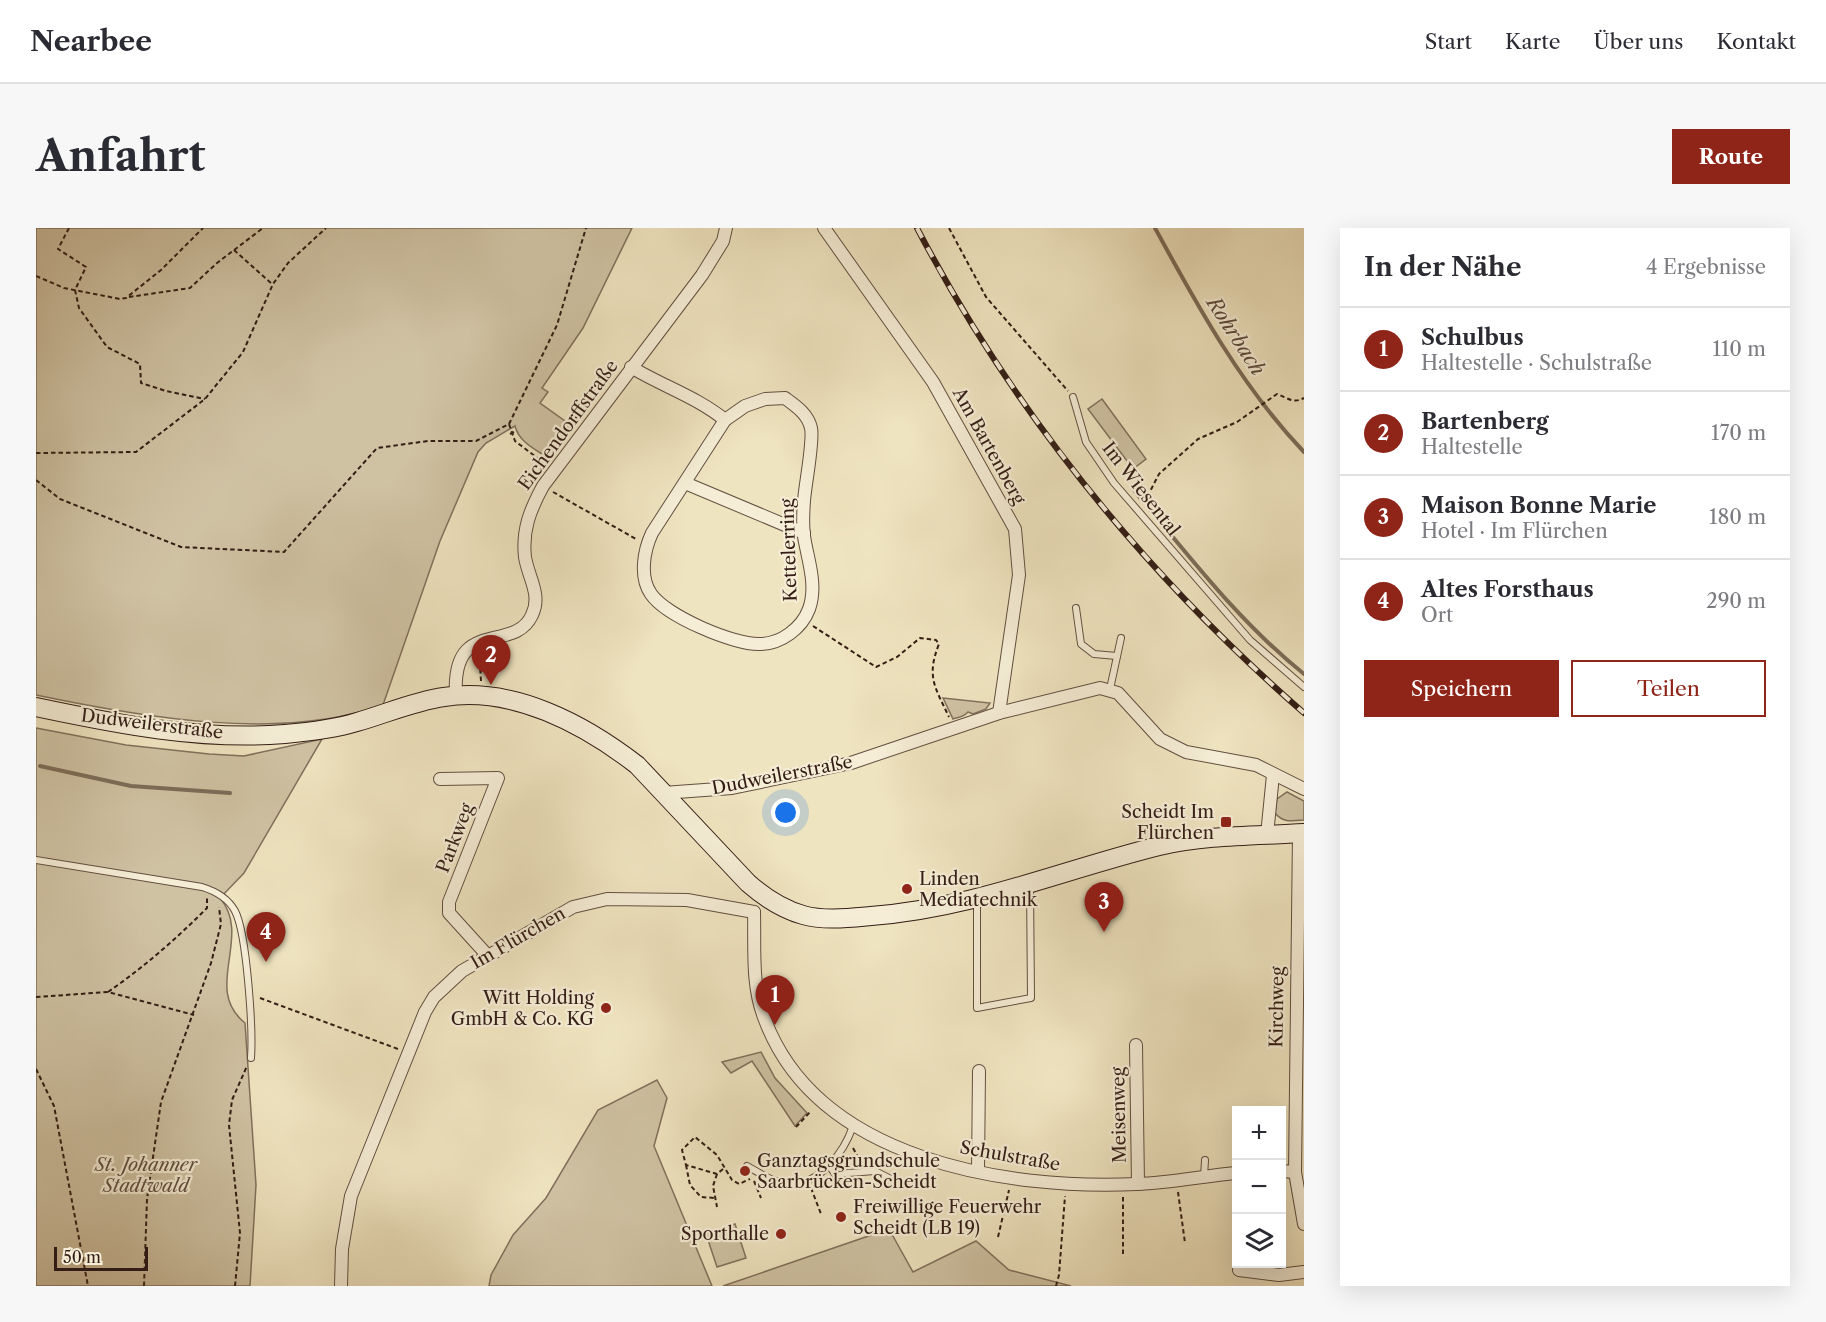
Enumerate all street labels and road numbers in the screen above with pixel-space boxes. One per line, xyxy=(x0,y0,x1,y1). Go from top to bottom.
street label: Eichendorffstraße xyxy=(513,356,623,494)
street label: Am Bartenberg xyxy=(947,383,1030,509)
street label: Im Wiesental xyxy=(1097,438,1185,540)
street label: Kettelerring xyxy=(776,498,802,602)
street label: Dudweilerstraße xyxy=(80,704,224,744)
street label: Dudweilerstraße xyxy=(710,751,854,799)
street label: Parkweg xyxy=(432,800,478,876)
street label: Im Flürchen xyxy=(467,902,569,974)
street label: Kirchweg xyxy=(1265,966,1289,1048)
street label: Meisenweg xyxy=(1107,1066,1131,1163)
street label: Schulstraße xyxy=(958,1136,1062,1176)

